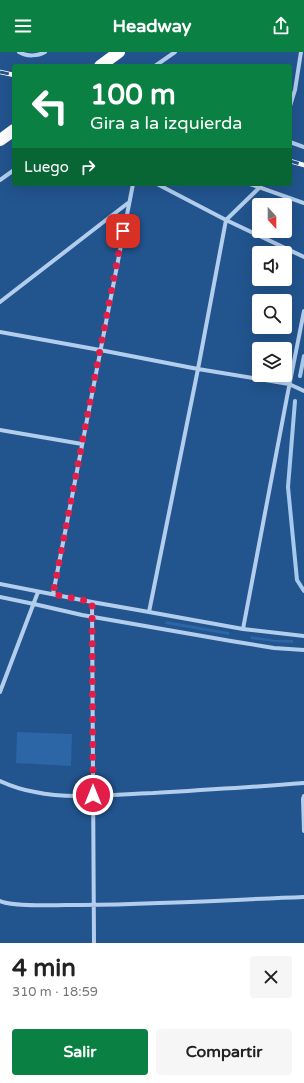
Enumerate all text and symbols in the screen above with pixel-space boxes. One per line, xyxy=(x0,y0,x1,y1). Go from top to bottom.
icon: menu xyxy=(12,15,34,37)
text: Headway xyxy=(113,15,191,37)
icon: share xyxy=(270,15,292,37)
text: 100 m xyxy=(90,78,176,112)
icon: left xyxy=(24,80,76,132)
text: Gira a la izquierda xyxy=(90,112,242,134)
icon: right xyxy=(77,156,99,178)
text: Luego xyxy=(24,158,69,176)
north arrow xyxy=(252,198,292,238)
map controls xyxy=(252,198,292,382)
pin xyxy=(106,214,140,248)
icon: arrive xyxy=(112,220,134,242)
button: sound xyxy=(252,246,292,286)
button: search xyxy=(252,294,292,334)
button: layers xyxy=(252,342,292,382)
position arrow xyxy=(72,774,114,816)
text: 4 min xyxy=(12,954,76,983)
button: close xyxy=(250,956,292,998)
text: 310 m · 18:59 xyxy=(12,984,98,1000)
button: Salir xyxy=(12,1029,148,1075)
button: Compartir xyxy=(156,1029,292,1075)

